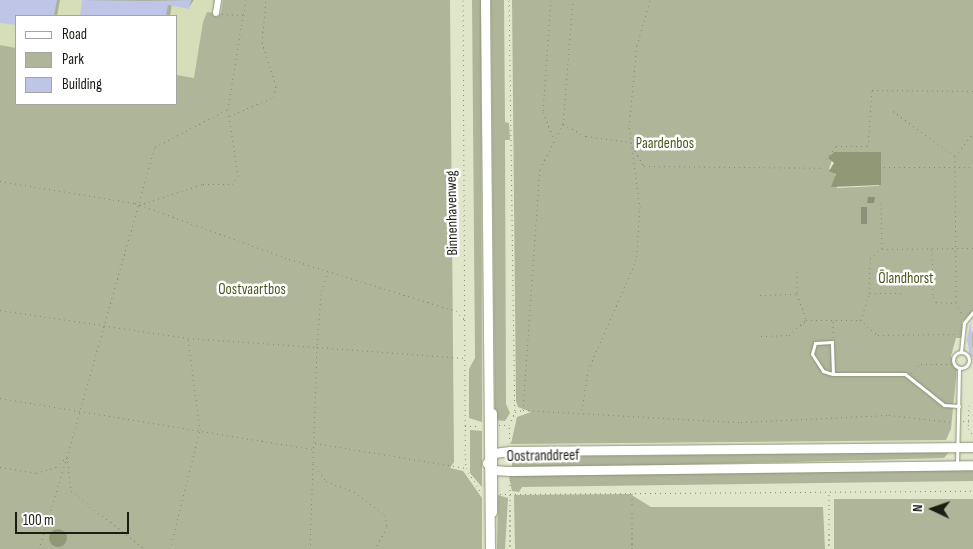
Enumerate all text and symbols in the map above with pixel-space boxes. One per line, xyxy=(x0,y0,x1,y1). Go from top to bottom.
legend xyxy=(15,15,178,105)
text: Road xyxy=(62,25,87,44)
text: Park xyxy=(62,50,84,69)
text: Building xyxy=(62,75,102,94)
park label: Paardenbos xyxy=(636,135,694,153)
street label: Binnenhavenweg xyxy=(442,170,462,256)
park label: Ölandhorst xyxy=(878,270,934,288)
park label: Oostvaartbos xyxy=(218,281,286,299)
street label: Oostranddreef xyxy=(506,446,580,466)
north arrow xyxy=(908,484,958,534)
scale bar xyxy=(18,502,131,534)
text: N xyxy=(909,504,926,512)
text: 100 m xyxy=(23,511,54,530)

